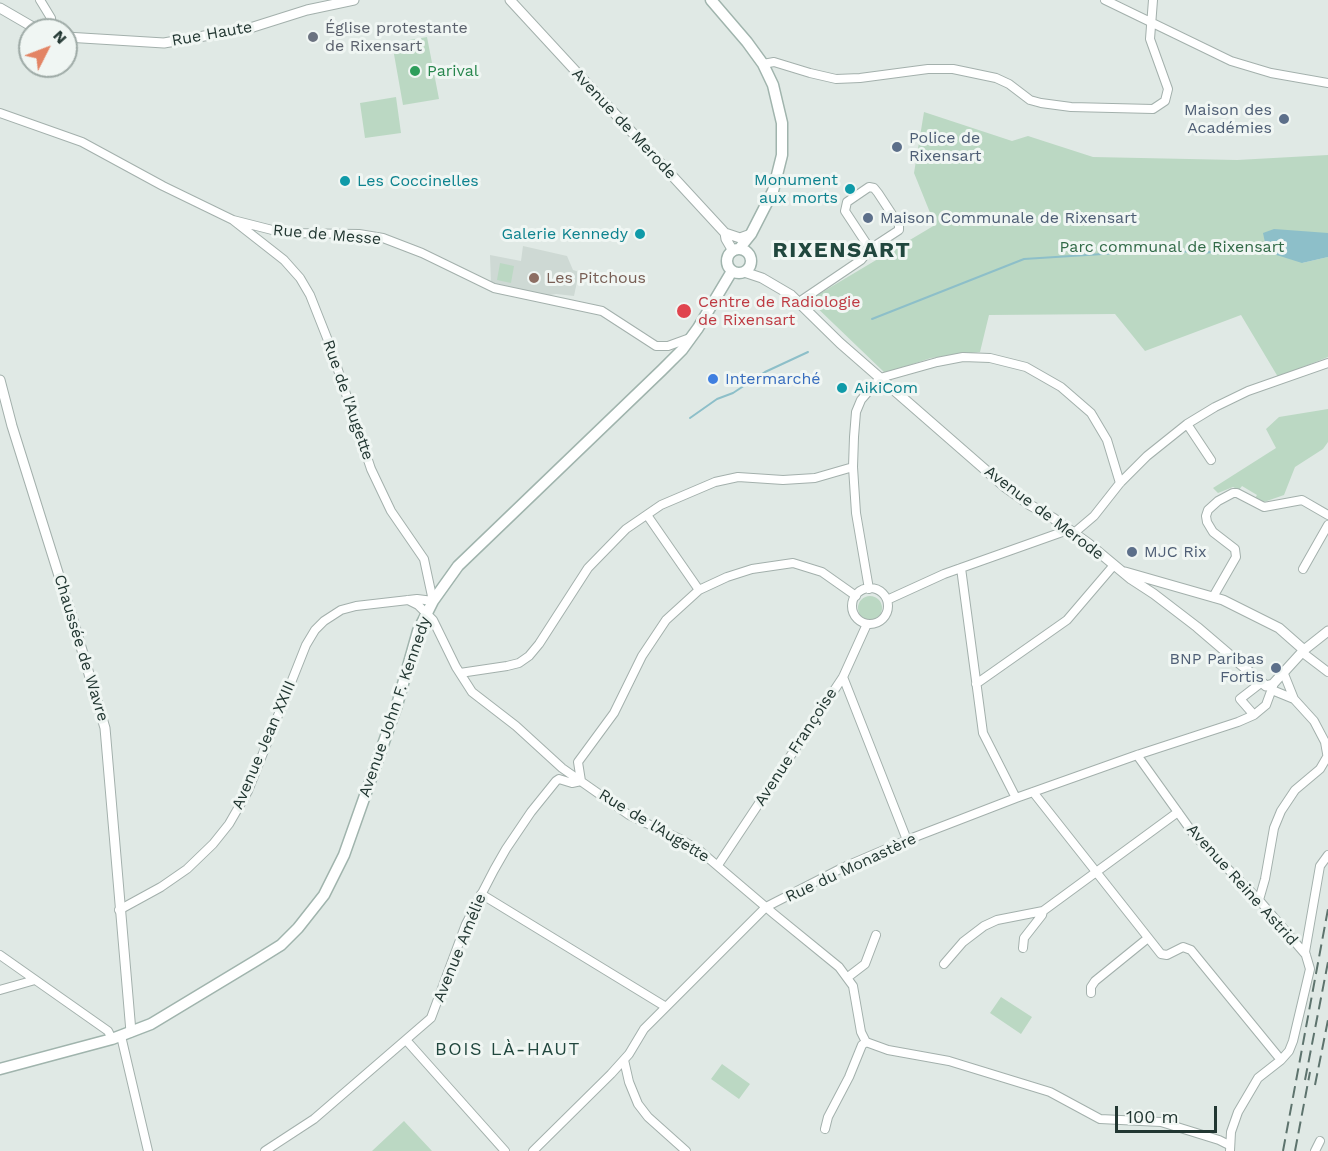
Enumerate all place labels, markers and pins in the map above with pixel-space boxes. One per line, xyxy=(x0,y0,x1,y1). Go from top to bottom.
place label: Église protestante de Rixensart xyxy=(325,18,468,56)
marker: Église protestante de Rixensart xyxy=(306,30,320,44)
place label: Parival xyxy=(427,61,479,81)
marker: Parival xyxy=(408,64,422,78)
place label: Maison des Académies xyxy=(1184,100,1272,138)
marker: Maison des Académies xyxy=(1277,112,1291,126)
place label: Police de Rixensart xyxy=(909,128,981,166)
marker: Police de Rixensart xyxy=(890,140,904,154)
place label: Monument aux morts xyxy=(754,170,838,208)
place label: Les Coccinelles xyxy=(357,171,479,191)
marker: Les Coccinelles xyxy=(338,174,352,188)
marker: Monument aux morts xyxy=(843,182,857,196)
place label: Maison Communale de Rixensart xyxy=(880,208,1137,228)
marker: Maison Communale de Rixensart xyxy=(861,211,875,225)
place label: Galerie Kennedy xyxy=(501,224,628,244)
marker: Galerie Kennedy xyxy=(633,227,647,241)
place label: Les Pitchous xyxy=(546,268,646,288)
marker: Les Pitchous xyxy=(527,271,541,285)
place label: Centre de Radiologie de Rixensart xyxy=(698,292,860,330)
marker: Centre de Radiologie de Rixensart xyxy=(675,302,693,320)
place label: Intermarché xyxy=(725,369,821,389)
marker: Intermarché xyxy=(706,372,720,386)
place label: AikiCom xyxy=(854,378,918,398)
marker: AikiCom xyxy=(835,381,849,395)
place label: MJC Rix xyxy=(1144,542,1206,562)
marker: MJC Rix xyxy=(1125,545,1139,559)
place label: BNP Paribas Fortis xyxy=(1169,649,1264,687)
marker: BNP Paribas Fortis xyxy=(1269,661,1283,675)

